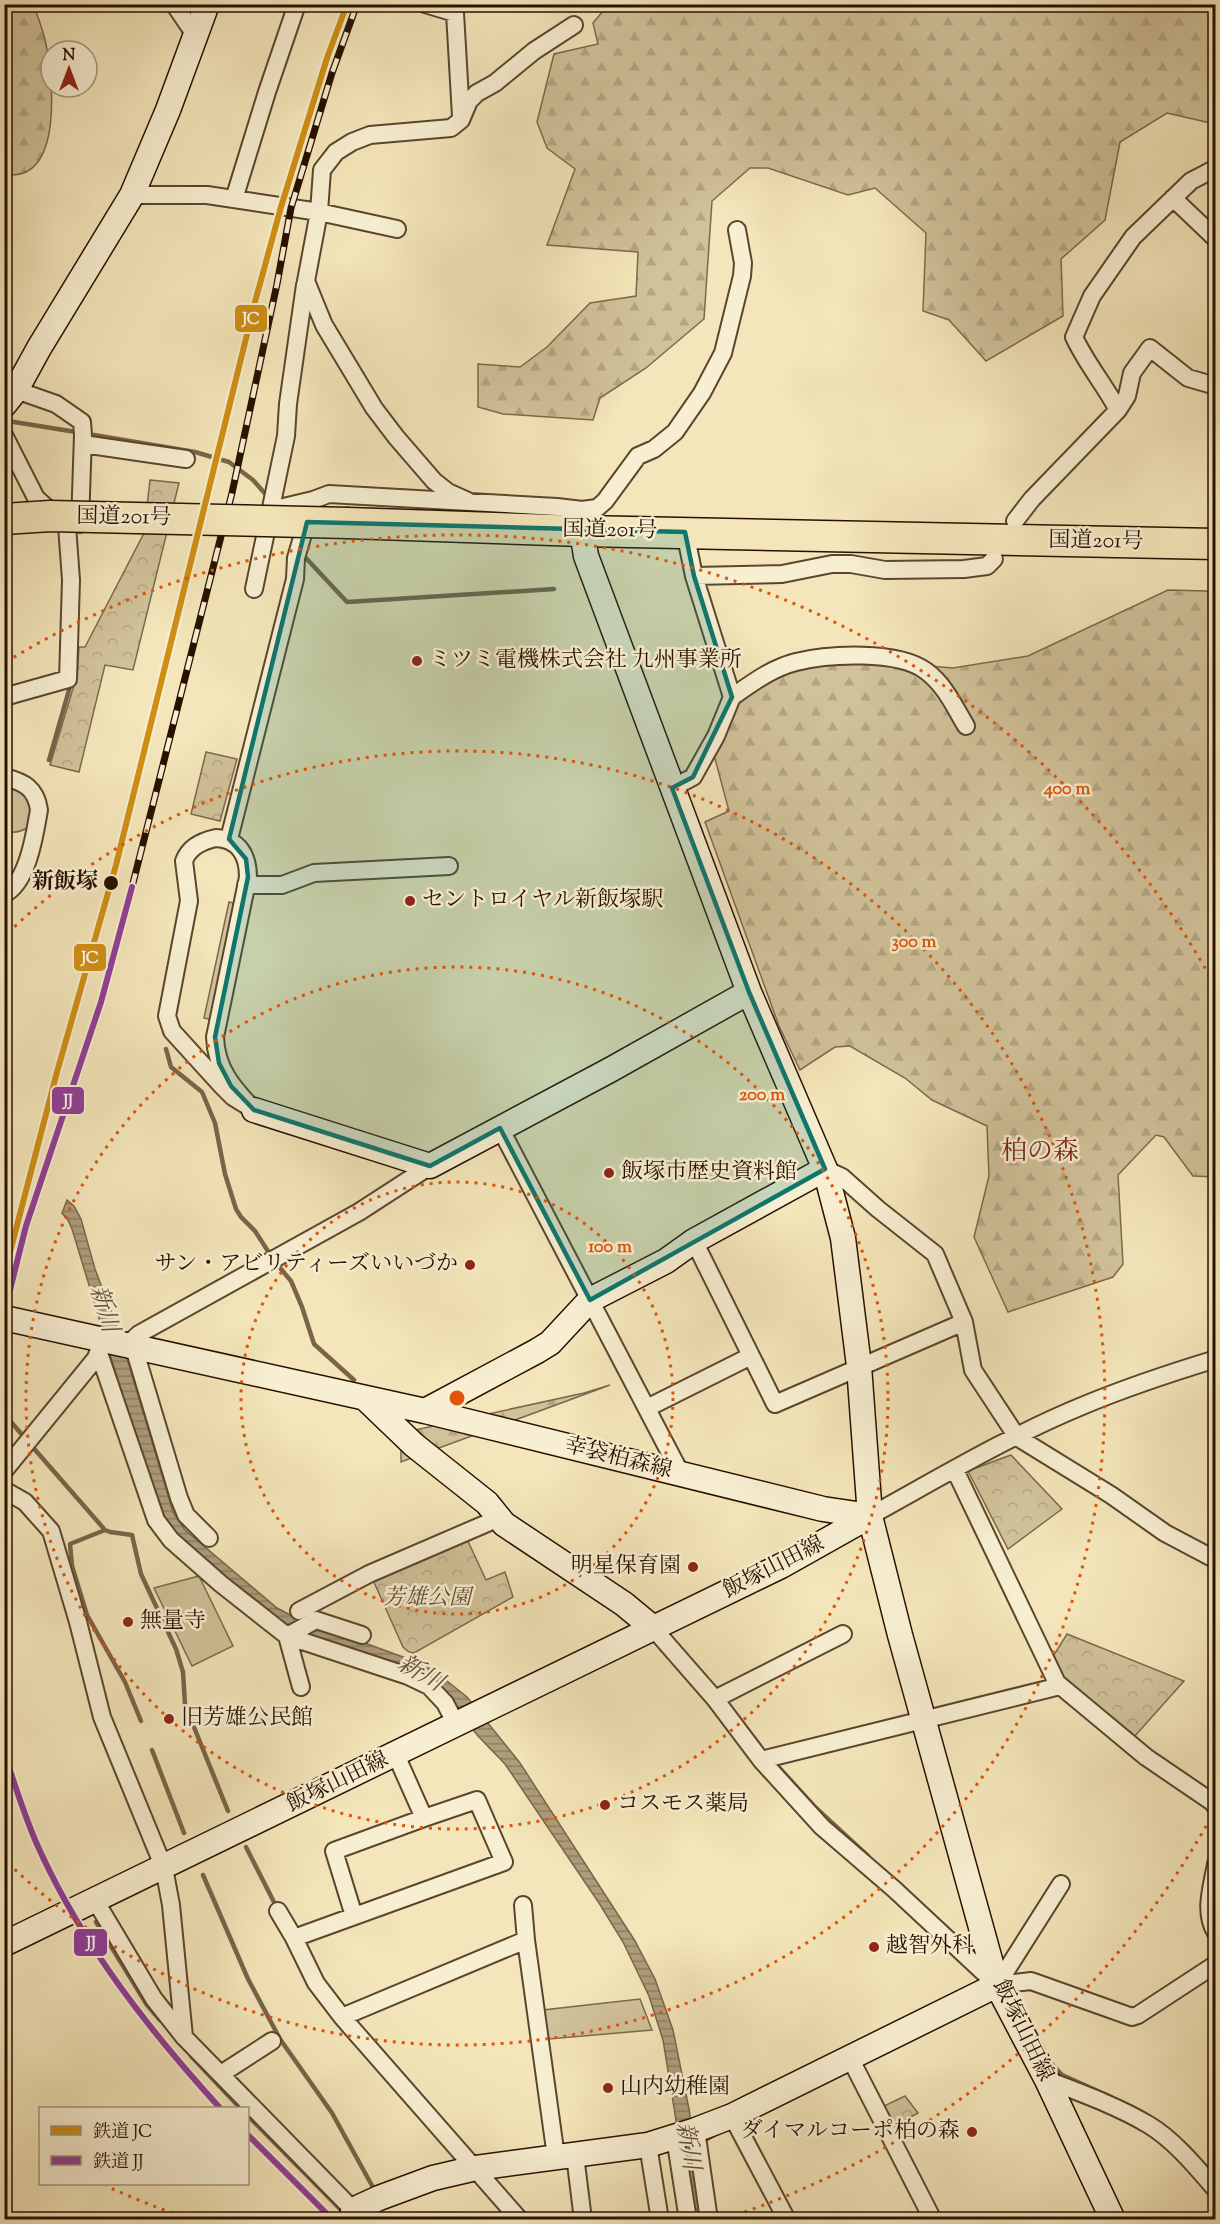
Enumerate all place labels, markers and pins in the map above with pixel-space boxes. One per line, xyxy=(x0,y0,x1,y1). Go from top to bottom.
place label: ミツミ電機株式会社 九州事業所 xyxy=(429,645,742,677)
marker: ミツミ電機株式会社 九州事業所 xyxy=(410,654,424,668)
place label: 新飯塚 xyxy=(32,867,98,899)
marker: 新飯塚 xyxy=(102,874,120,892)
place label: セントロイヤル新飯塚駅 xyxy=(422,885,663,917)
marker: セントロイヤル新飯塚駅 xyxy=(403,894,417,908)
place label: 飯塚市歴史資料館 xyxy=(621,1157,797,1189)
marker: 飯塚市歴史資料館 xyxy=(602,1166,616,1180)
place label: サン・アビリティーズいいづか xyxy=(154,1249,458,1281)
marker: サン・アビリティーズいいづか xyxy=(463,1258,477,1272)
centre of rings xyxy=(447,1388,467,1408)
place label: 明星保育園 xyxy=(571,1551,681,1583)
marker: 明星保育園 xyxy=(686,1560,700,1574)
place label: 無量寺 xyxy=(140,1606,206,1638)
marker: 無量寺 xyxy=(121,1615,135,1629)
place label: 旧芳雄公民館 xyxy=(181,1703,313,1735)
marker: 旧芳雄公民館 xyxy=(162,1712,176,1726)
place label: コスモス薬局 xyxy=(617,1789,749,1821)
marker: コスモス薬局 xyxy=(598,1798,612,1812)
place label: 越智外科 xyxy=(886,1931,974,1963)
marker: 越智外科 xyxy=(867,1940,881,1954)
place label: 山内幼稚園 xyxy=(620,2072,730,2104)
marker: 山内幼稚園 xyxy=(601,2081,615,2095)
place label: ダイマルコーポ柏の森 xyxy=(740,2116,960,2148)
marker: ダイマルコーポ柏の森 xyxy=(965,2125,979,2139)

